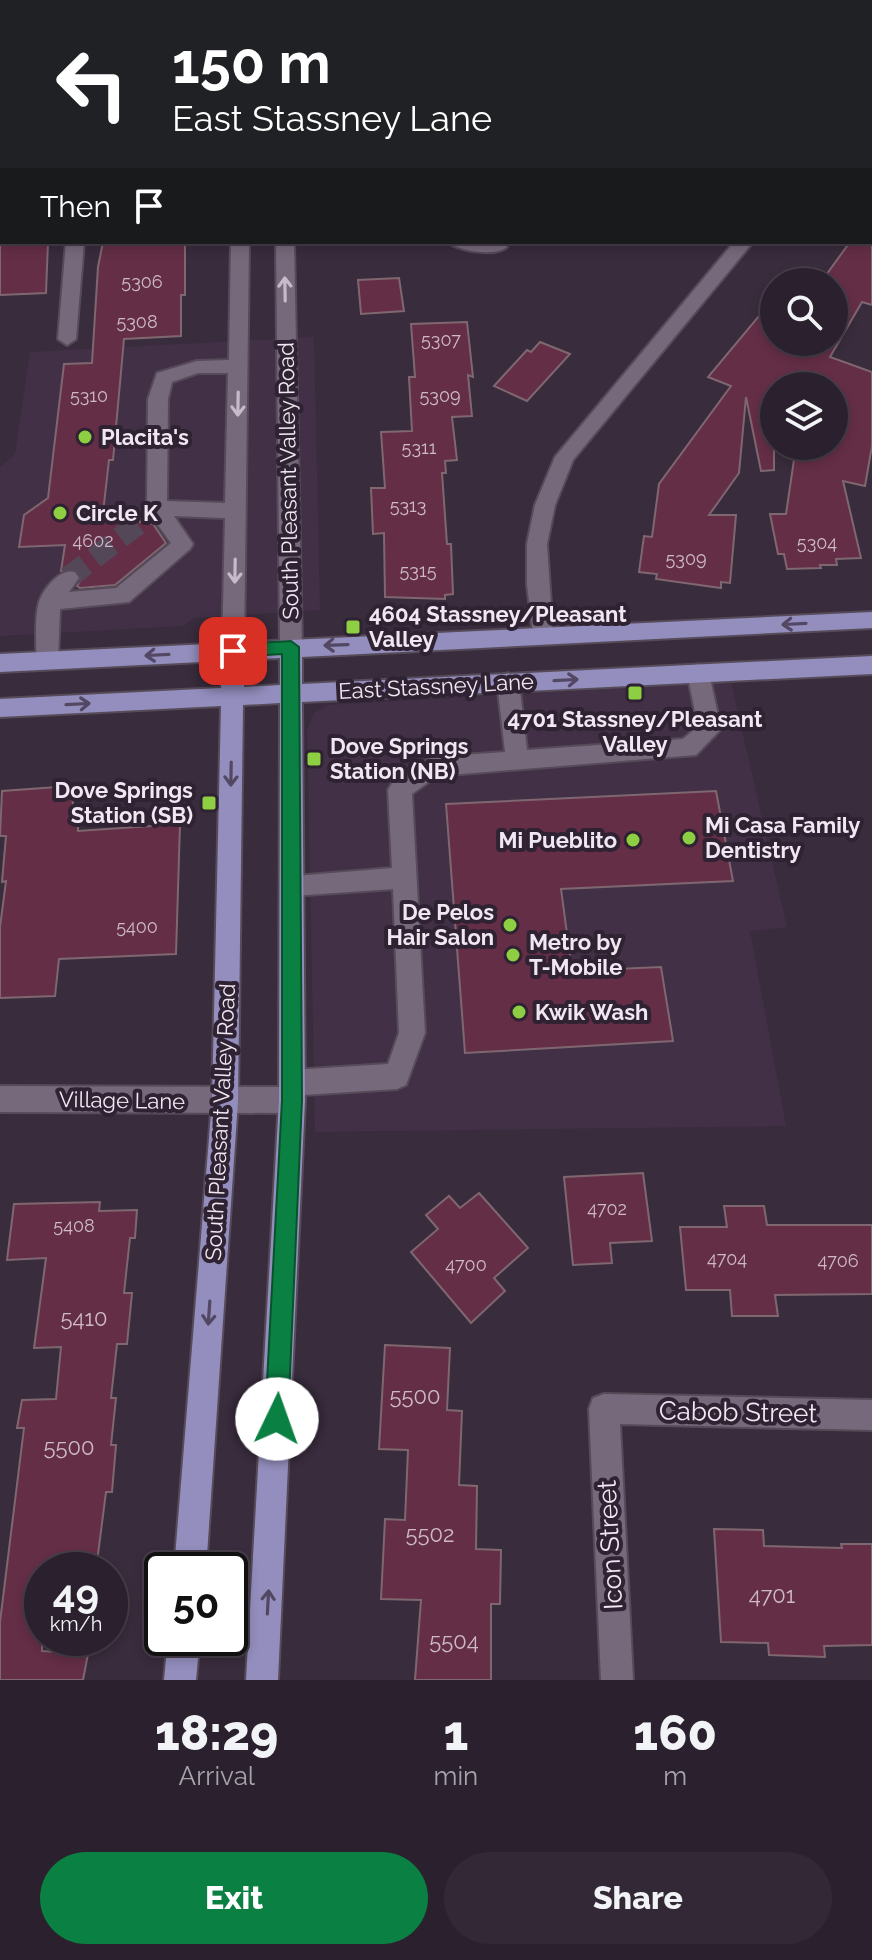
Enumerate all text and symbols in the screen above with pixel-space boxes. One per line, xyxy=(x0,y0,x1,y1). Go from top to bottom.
text: 150 m xyxy=(172,30,331,96)
icon: left xyxy=(40,32,144,136)
text: East Stassney Lane xyxy=(172,97,492,139)
icon: arrive xyxy=(127,184,171,228)
text: Then xyxy=(40,189,111,224)
map controls xyxy=(760,268,848,460)
button: search xyxy=(760,268,848,356)
house number: 5306 xyxy=(121,271,163,292)
one-way arrow xyxy=(278,276,293,303)
house number: 5308 xyxy=(116,311,158,332)
house number: 5307 xyxy=(421,329,461,350)
street label: South Pleasant Valley Road xyxy=(273,342,303,620)
button: layers xyxy=(760,372,848,460)
house number: 5310 xyxy=(70,385,108,406)
house number: 5309 xyxy=(420,385,461,406)
one-way arrow xyxy=(230,390,246,417)
place label: Placita's xyxy=(101,424,189,450)
marker: Placita's xyxy=(76,428,94,446)
house number: 5311 xyxy=(402,437,437,458)
house number: 5313 xyxy=(390,495,426,516)
place label: Circle K xyxy=(76,500,158,526)
marker: Circle K xyxy=(51,504,69,522)
house number: 4602 xyxy=(72,530,114,551)
house number: 5304 xyxy=(797,532,837,553)
house number: 5309 xyxy=(666,548,707,569)
one-way arrow xyxy=(227,557,243,584)
house number: 5315 xyxy=(400,560,437,581)
place label: 4604 Stassney/Pleasant Valley xyxy=(369,601,627,652)
one-way arrow xyxy=(781,616,808,631)
pin xyxy=(199,617,267,685)
marker: 4604 Stassney/Pleasant Valley xyxy=(344,618,362,636)
icon: arrive xyxy=(211,629,255,673)
one-way arrow xyxy=(323,638,350,653)
one-way arrow xyxy=(144,647,171,662)
street label: East Stassney Lane xyxy=(338,668,534,704)
one-way arrow xyxy=(552,672,579,687)
marker: 4701 Stassney/Pleasant Valley xyxy=(626,684,644,702)
one-way arrow xyxy=(64,696,91,711)
place label: 4701 Stassney/Pleasant Valley xyxy=(507,706,763,757)
place label: Dove Springs Station (NB) xyxy=(330,733,469,784)
marker: Dove Springs Station (NB) xyxy=(305,750,323,768)
one-way arrow xyxy=(224,760,239,787)
place label: Dove Springs Station (SB) xyxy=(55,777,193,828)
marker: Dove Springs Station (SB) xyxy=(200,794,218,812)
place label: Mi Casa Family Dentistry xyxy=(705,812,860,863)
place label: Mi Pueblito xyxy=(498,827,617,853)
marker: Mi Casa Family Dentistry xyxy=(680,829,698,847)
marker: Mi Pueblito xyxy=(624,831,642,849)
place label: De Pelos Hair Salon xyxy=(387,899,494,950)
house number: 5400 xyxy=(116,916,158,937)
marker: De Pelos Hair Salon xyxy=(501,916,519,934)
place label: Metro by T-Mobile xyxy=(529,929,622,980)
marker: Metro by T-Mobile xyxy=(504,946,522,964)
street label: South Pleasant Valley Road xyxy=(200,983,240,1261)
place label: Kwik Wash xyxy=(535,999,648,1025)
marker: Kwik Wash xyxy=(510,1003,528,1021)
street label: Village Lane xyxy=(59,1086,185,1114)
house number: 4702 xyxy=(587,1198,627,1219)
house number: 5408 xyxy=(53,1215,95,1236)
house number: 4704 xyxy=(707,1248,747,1269)
house number: 4706 xyxy=(817,1250,859,1271)
house number: 4700 xyxy=(445,1254,487,1275)
one-way arrow xyxy=(201,1300,216,1326)
house number: 5410 xyxy=(61,1305,107,1331)
position arrow xyxy=(235,1377,319,1461)
house number: 5500 xyxy=(390,1383,440,1409)
street label: Cabob Street xyxy=(659,1396,818,1428)
house number: 5500 xyxy=(44,1434,94,1460)
street label: Icon Street xyxy=(592,1479,628,1611)
house number: 5502 xyxy=(406,1521,454,1547)
speed limit sign: 50 xyxy=(144,1552,248,1656)
text: 49 xyxy=(53,1570,99,1617)
house number: 4701 xyxy=(749,1582,795,1608)
one-way arrow xyxy=(261,1589,276,1616)
text: km/h xyxy=(50,1612,102,1636)
house number: 5504 xyxy=(429,1628,479,1654)
text: 18:29 xyxy=(155,1705,278,1761)
text: 1 xyxy=(443,1705,468,1761)
text: 160 xyxy=(633,1705,717,1761)
text: Arrival xyxy=(179,1761,255,1791)
text: min xyxy=(433,1761,478,1791)
text: m xyxy=(663,1761,687,1791)
button: Exit xyxy=(40,1852,428,1944)
button: Share xyxy=(444,1852,832,1944)

